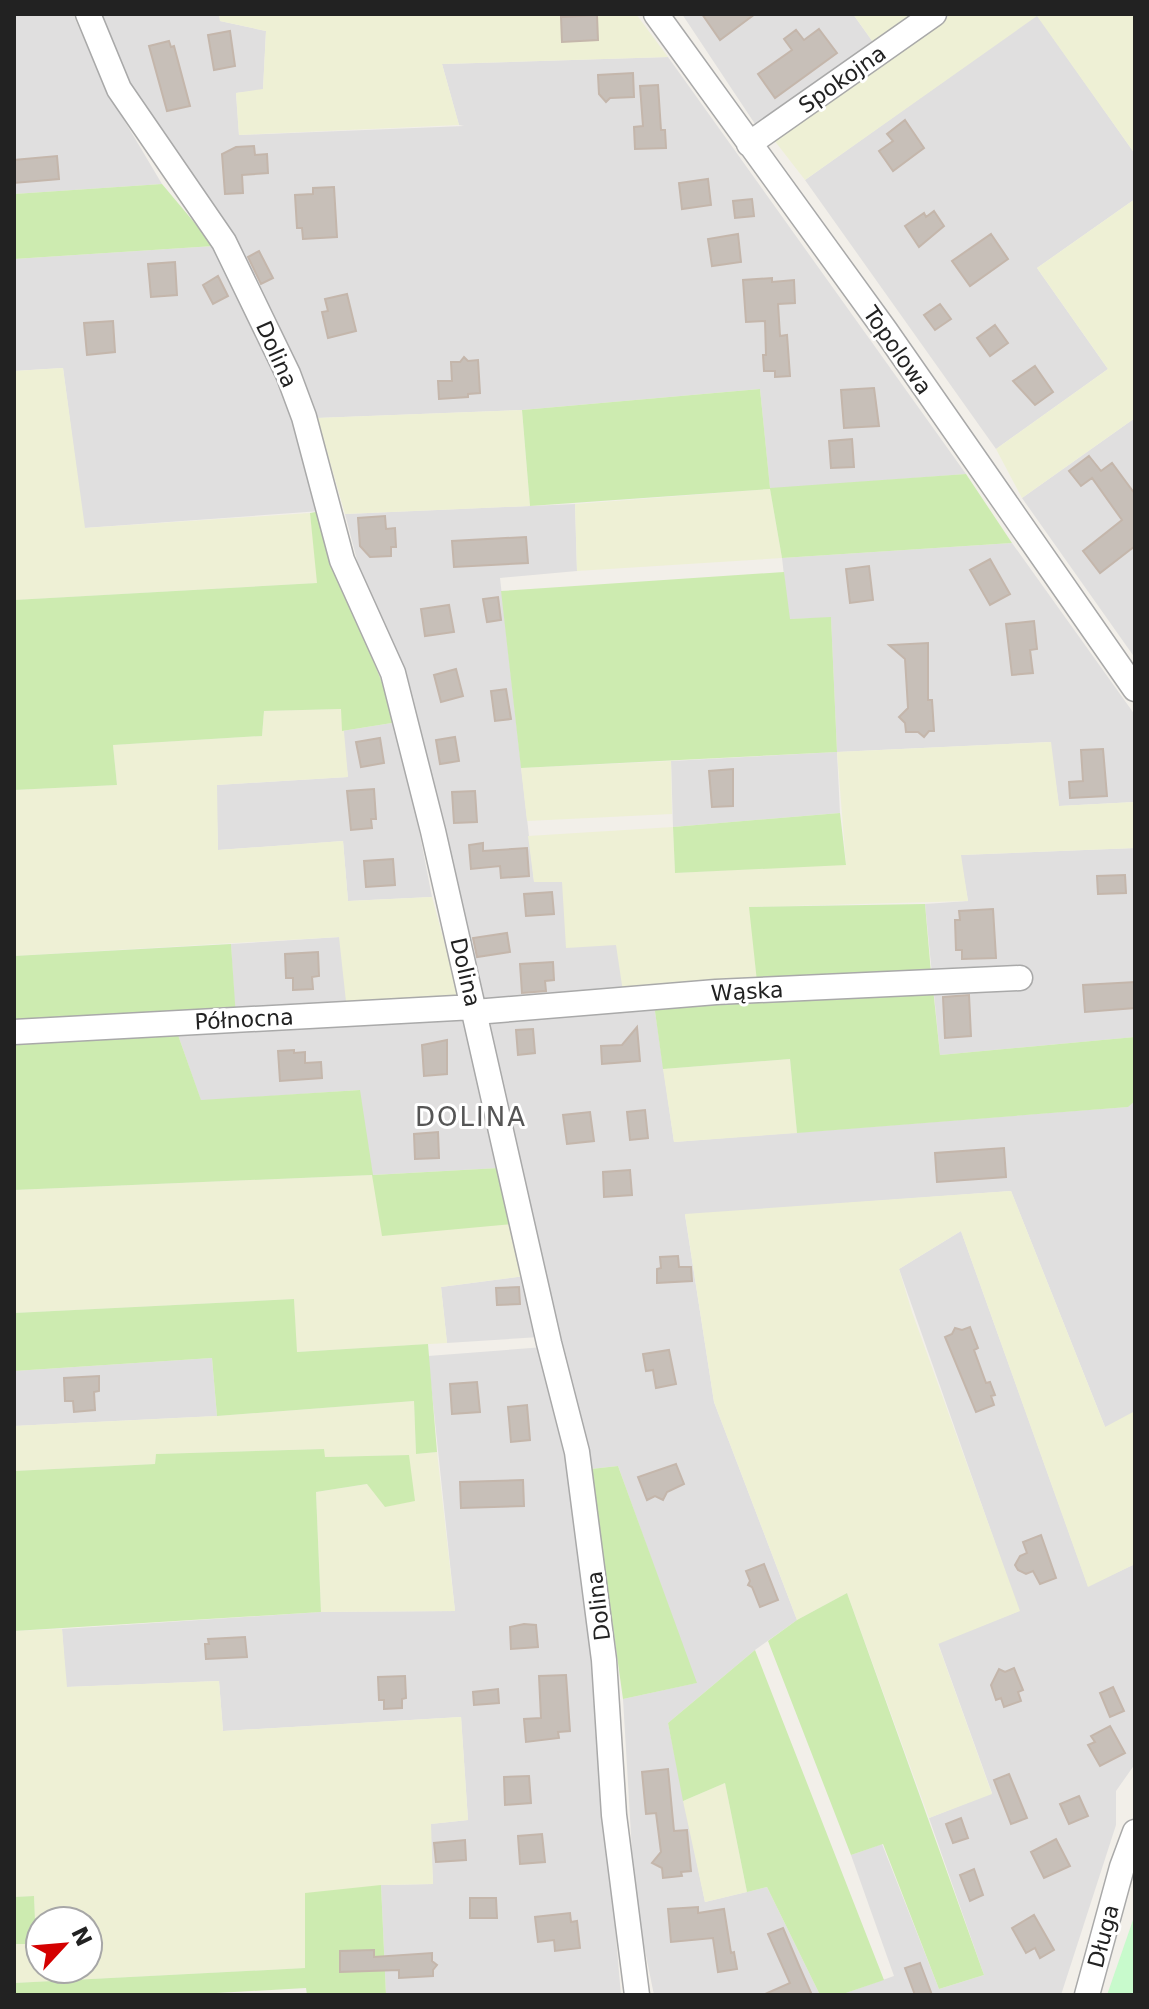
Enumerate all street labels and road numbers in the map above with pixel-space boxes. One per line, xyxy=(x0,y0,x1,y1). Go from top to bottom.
street label: Spokojna xyxy=(794,40,891,118)
street label: Topolowa xyxy=(858,301,937,399)
street label: Dolina xyxy=(251,317,302,391)
street label: Dolina xyxy=(445,935,486,1009)
street label: Wąska xyxy=(710,977,784,1006)
street label: Północna xyxy=(194,1004,294,1035)
street label: Dolina xyxy=(582,1570,615,1642)
street label: Długa xyxy=(1083,1902,1124,1971)

